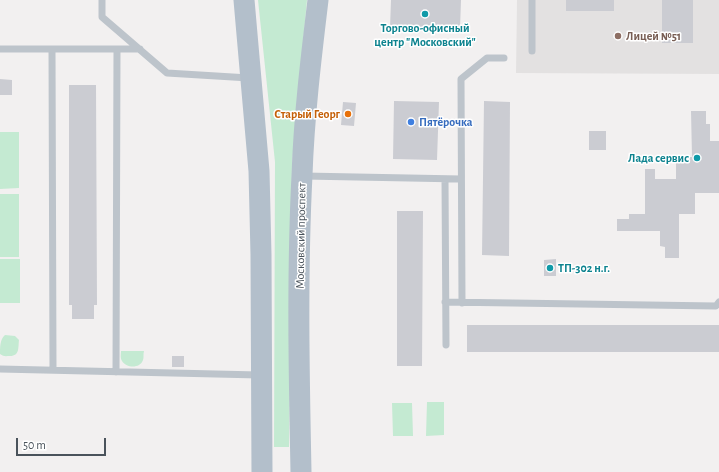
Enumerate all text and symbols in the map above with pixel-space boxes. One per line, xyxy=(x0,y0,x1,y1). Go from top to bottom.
marker: Торгово-офисный центр "Московский" xyxy=(420,9,430,19)
place label: Торгово-офисный центр "Московский" xyxy=(374,21,476,49)
place label: Лицей №51 xyxy=(626,29,681,43)
marker: Лицей №51 xyxy=(613,31,623,41)
place label: Старый Георг xyxy=(274,107,340,121)
marker: Старый Георг xyxy=(343,109,353,119)
place label: Пятёрочка xyxy=(419,115,472,129)
marker: Пятёрочка xyxy=(406,117,416,127)
place label: Лада сервис xyxy=(628,151,689,165)
marker: Лада сервис xyxy=(692,153,702,163)
street label: Московский проспект xyxy=(293,183,309,289)
place label: ТП-302 н.г. xyxy=(558,261,610,275)
marker: ТП-302 н.г. xyxy=(545,263,555,273)
scale bar xyxy=(18,430,108,456)
text: 50 m xyxy=(23,439,46,451)

